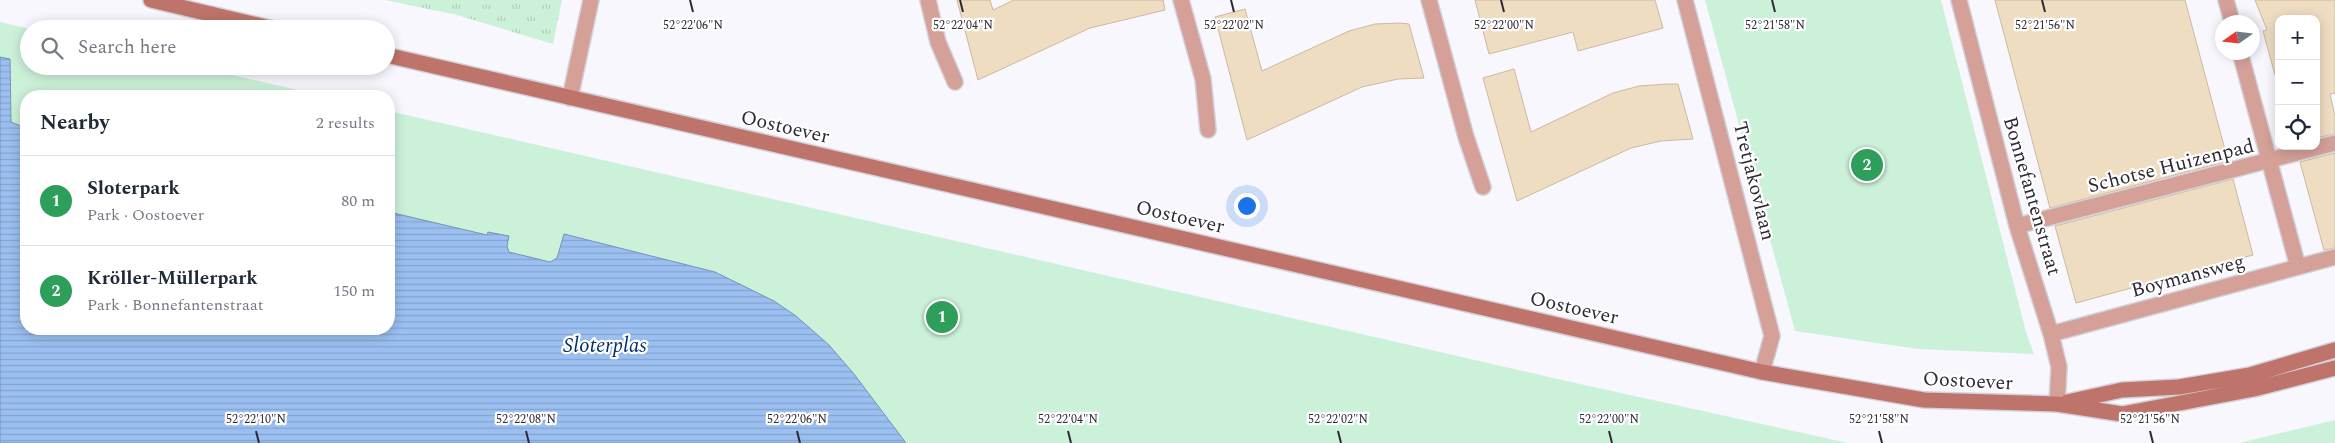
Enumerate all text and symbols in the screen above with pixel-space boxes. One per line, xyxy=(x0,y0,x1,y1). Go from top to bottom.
north arrow xyxy=(2215,15,2260,60)
map controls xyxy=(2275,15,2320,150)
button: + xyxy=(2275,15,2320,60)
text: 52°22'06"N xyxy=(663,16,723,35)
text: 52°22'04"N xyxy=(933,16,993,35)
text: 52°22'02"N xyxy=(1204,16,1264,35)
text: 52°22'00"N xyxy=(1474,16,1534,35)
text: 52°21'58"N xyxy=(1745,16,1805,35)
text: 52°21'56"N xyxy=(2015,16,2075,35)
search box xyxy=(20,20,395,75)
text: Search here xyxy=(78,33,177,62)
icon: search xyxy=(38,34,66,62)
button: − xyxy=(2275,60,2320,105)
street label: Oostoever xyxy=(738,102,832,152)
button: locate xyxy=(2275,105,2320,150)
text: Nearby xyxy=(40,107,110,139)
text: 2 results xyxy=(316,111,375,135)
street label: Bonnefantenstraat xyxy=(1995,113,2069,279)
street label: Tretjakovlaan xyxy=(1725,118,1783,244)
street label: Schotse Huizenpad xyxy=(2085,131,2257,201)
pin: 2 xyxy=(1851,146,1883,184)
text: Sloterpark xyxy=(87,174,180,203)
text: 1 xyxy=(52,189,60,213)
text: 80 m xyxy=(341,189,375,213)
street label: Oostoever xyxy=(1133,192,1227,242)
your location xyxy=(1234,193,1260,219)
text: Park · Oostoever xyxy=(87,203,204,227)
street label: Boymansweg xyxy=(2128,246,2248,306)
text: Kröller-Müllerpark xyxy=(87,264,258,293)
text: 2 xyxy=(52,279,60,303)
text: 150 m xyxy=(333,279,375,303)
street label: Oostoever xyxy=(1527,283,1621,333)
text: Park · Bonnefantenstraat xyxy=(87,293,263,317)
pin: 1 xyxy=(926,298,958,336)
water label: Sloterplas xyxy=(563,330,647,362)
street label: Oostoever xyxy=(1922,364,2014,398)
text: 52°22'10"N xyxy=(226,410,286,429)
text: 52°22'08"N xyxy=(496,410,556,429)
text: 52°22'06"N xyxy=(767,410,827,429)
text: 52°22'04"N xyxy=(1038,410,1098,429)
text: 52°22'02"N xyxy=(1308,410,1368,429)
text: 52°22'00"N xyxy=(1579,410,1639,429)
text: 52°21'58"N xyxy=(1849,410,1909,429)
text: 52°21'56"N xyxy=(2120,410,2180,429)

